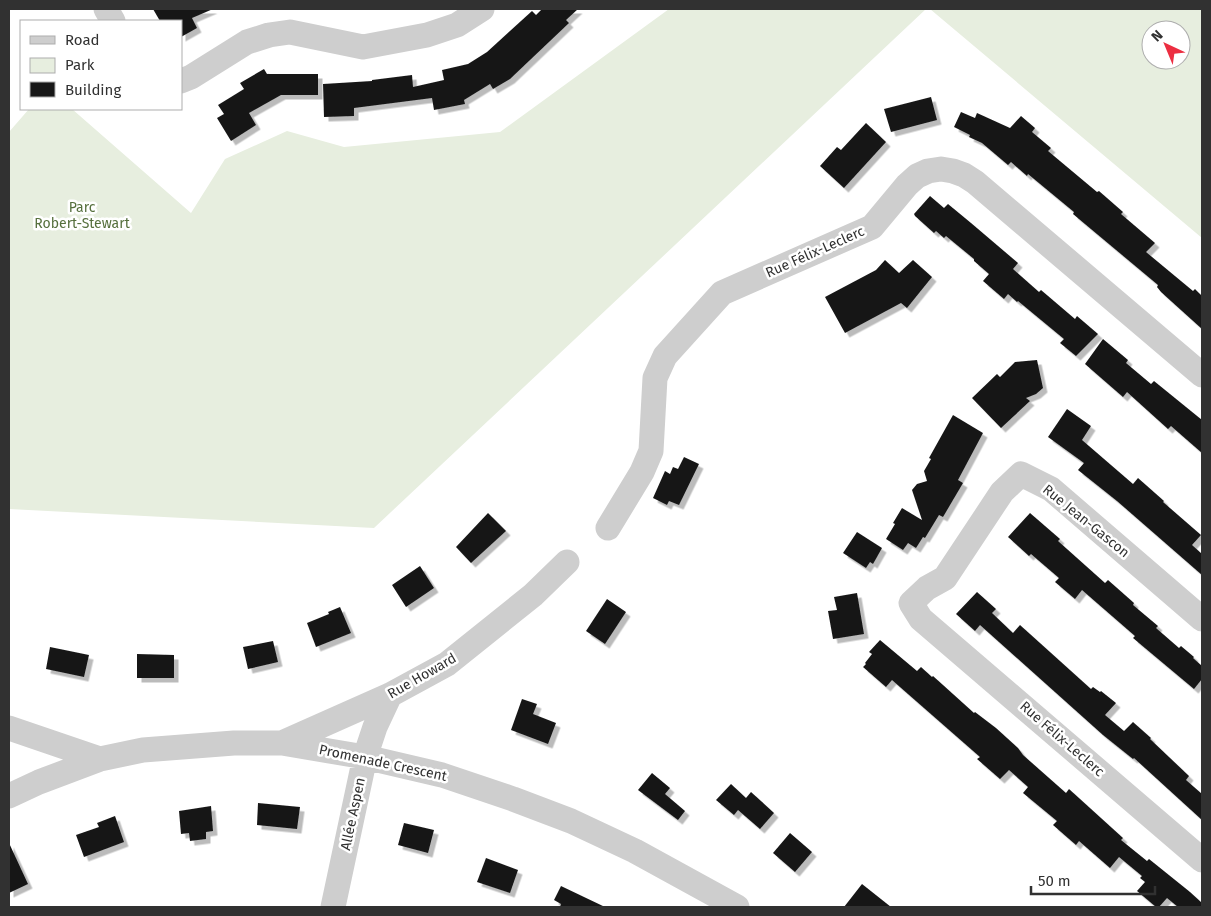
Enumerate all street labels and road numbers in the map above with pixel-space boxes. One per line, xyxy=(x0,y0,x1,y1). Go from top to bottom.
street label: Rue Félix-Leclerc xyxy=(763,223,867,281)
street label: Rue Jean-Gascon xyxy=(1039,481,1133,561)
street label: Rue Howard xyxy=(385,650,459,702)
street label: Rue Félix-Leclerc xyxy=(1016,698,1108,780)
street label: Promenade Crescent xyxy=(318,741,449,785)
street label: Allée Aspen xyxy=(337,776,369,852)

